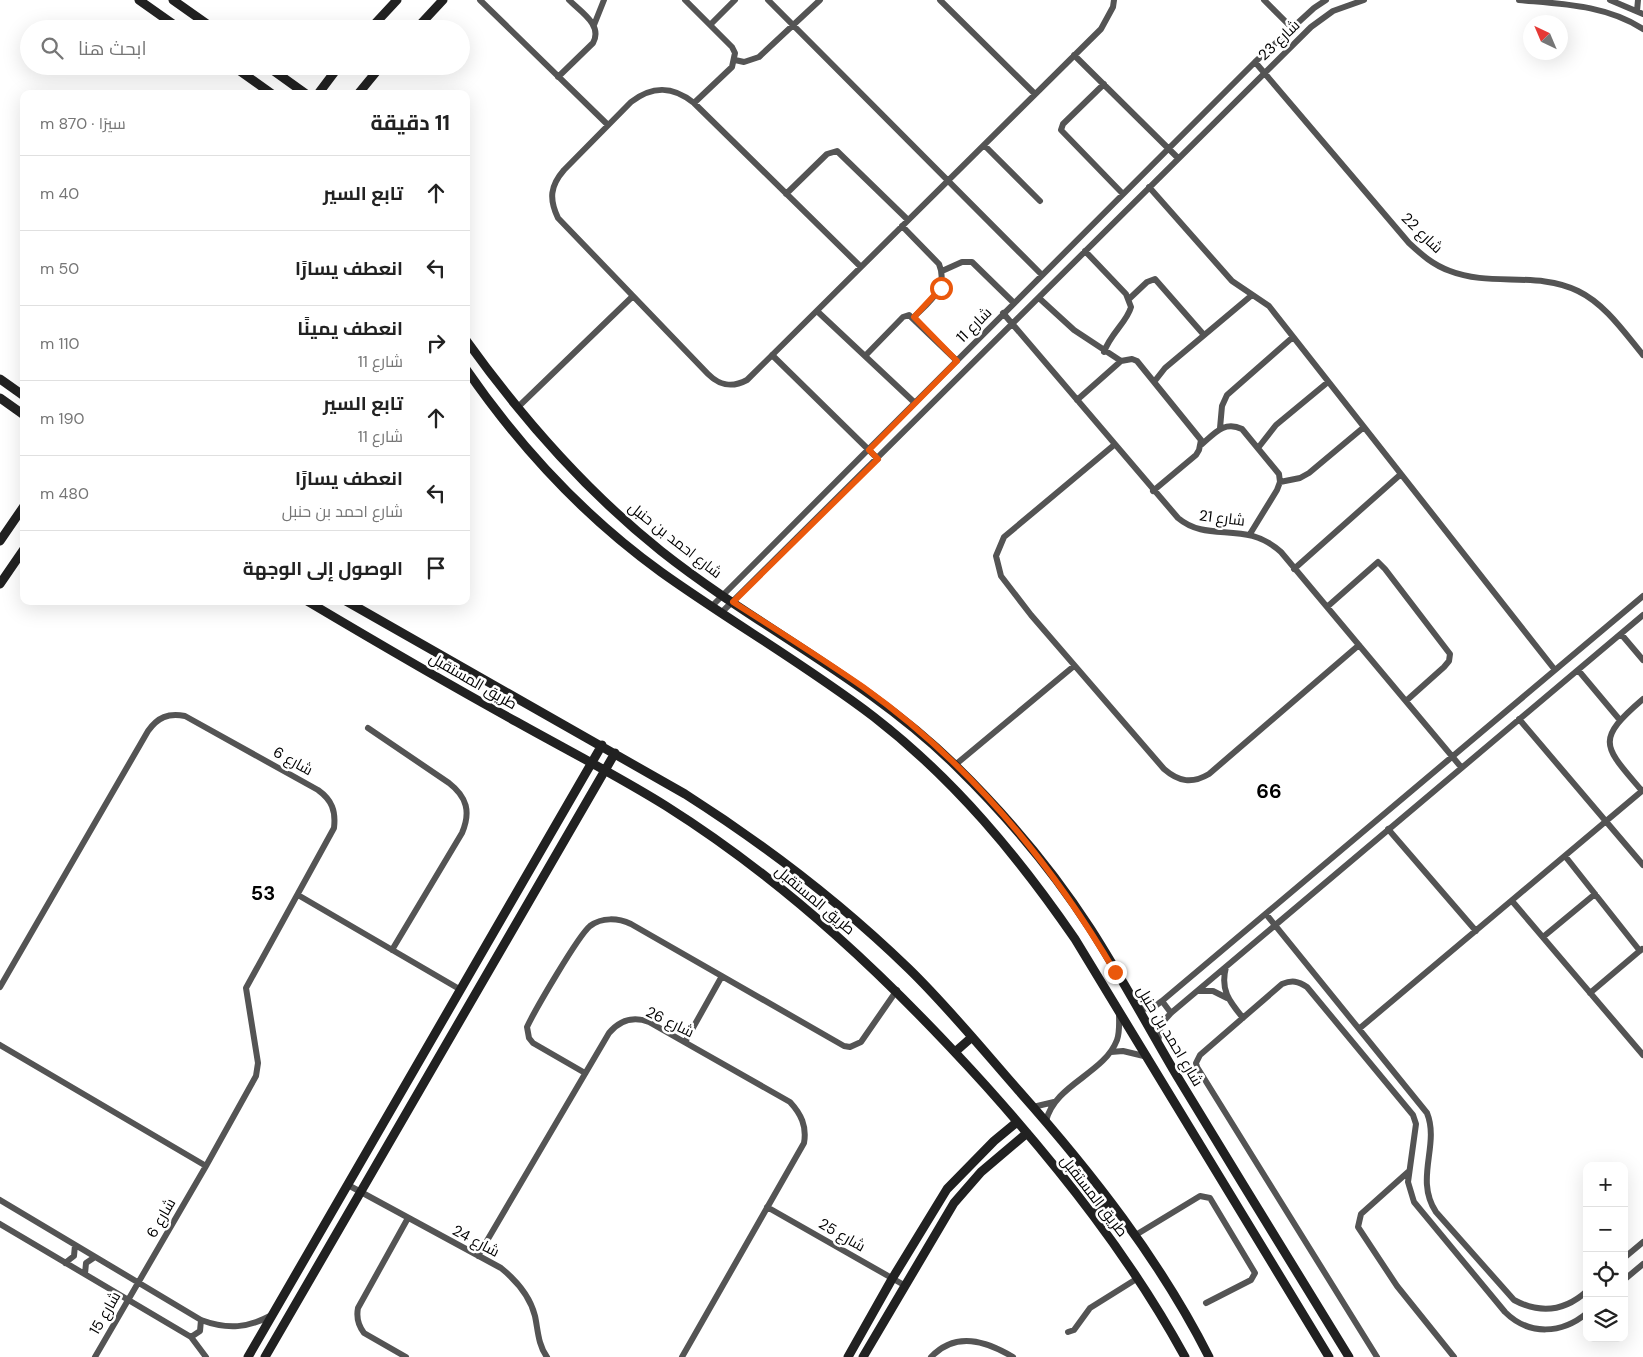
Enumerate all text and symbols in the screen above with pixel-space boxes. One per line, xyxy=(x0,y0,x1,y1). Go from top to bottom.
street label: شارع 23 xyxy=(1254,15,1305,65)
north arrow xyxy=(1523,15,1568,60)
search box xyxy=(20,20,470,75)
icon: search xyxy=(38,34,66,62)
text: ابحث هنا xyxy=(78,36,147,61)
text: 11 دقيقة xyxy=(370,109,450,137)
text: سيرًا · 870 m xyxy=(40,113,126,134)
icon: ahead xyxy=(422,179,450,207)
text: تابع السير xyxy=(323,181,403,206)
text: 40 m xyxy=(40,183,79,204)
street label: شارع 22 xyxy=(1396,208,1447,258)
icon: left xyxy=(422,254,450,282)
text: انعطف يسارًا xyxy=(295,256,403,281)
text: 50 m xyxy=(40,258,79,279)
route start xyxy=(930,277,953,300)
street label: شارع 11 xyxy=(952,303,997,348)
text: انعطف يمينًا xyxy=(297,316,403,341)
icon: right xyxy=(422,329,450,357)
text: 110 m xyxy=(40,333,79,354)
text: شارع 11 xyxy=(358,351,403,372)
text: تابع السير xyxy=(323,391,403,416)
icon: ahead xyxy=(422,404,450,432)
text: 190 m xyxy=(40,408,85,429)
text: شارع 11 xyxy=(358,426,403,447)
text: انعطف يسارًا xyxy=(295,466,403,491)
icon: left xyxy=(422,479,450,507)
text: 480 m xyxy=(40,483,89,504)
street label: شارع احمد بن حنبل xyxy=(623,497,726,584)
text: شارع احمد بن حنبل xyxy=(282,501,403,522)
street label: شارع 21 xyxy=(1198,505,1246,532)
icon: arrive xyxy=(422,554,450,582)
text: الوصول إلى الوجهة xyxy=(243,556,403,581)
street label: طريق المستقبل xyxy=(425,648,521,714)
street label: شارع 6 xyxy=(269,742,316,781)
district label: 66 xyxy=(1256,778,1282,804)
street label: طريق المستقبل xyxy=(771,861,859,939)
district label: 53 xyxy=(251,880,275,906)
route end xyxy=(1104,961,1127,984)
street label: شارع احمد بن حنبل xyxy=(1131,982,1208,1090)
street label: شارع 26 xyxy=(642,1002,697,1043)
street label: طريق المستقبل xyxy=(1056,1151,1132,1241)
map controls xyxy=(1583,1162,1628,1342)
button: + xyxy=(1583,1162,1628,1207)
street label: شارع 6 xyxy=(142,1195,181,1242)
button: − xyxy=(1583,1207,1628,1252)
street label: شارع 25 xyxy=(814,1214,869,1257)
street label: شارع 24 xyxy=(449,1220,503,1263)
button: locate xyxy=(1583,1252,1628,1297)
street label: شارع 15 xyxy=(85,1288,126,1339)
button: layers xyxy=(1583,1297,1628,1342)

